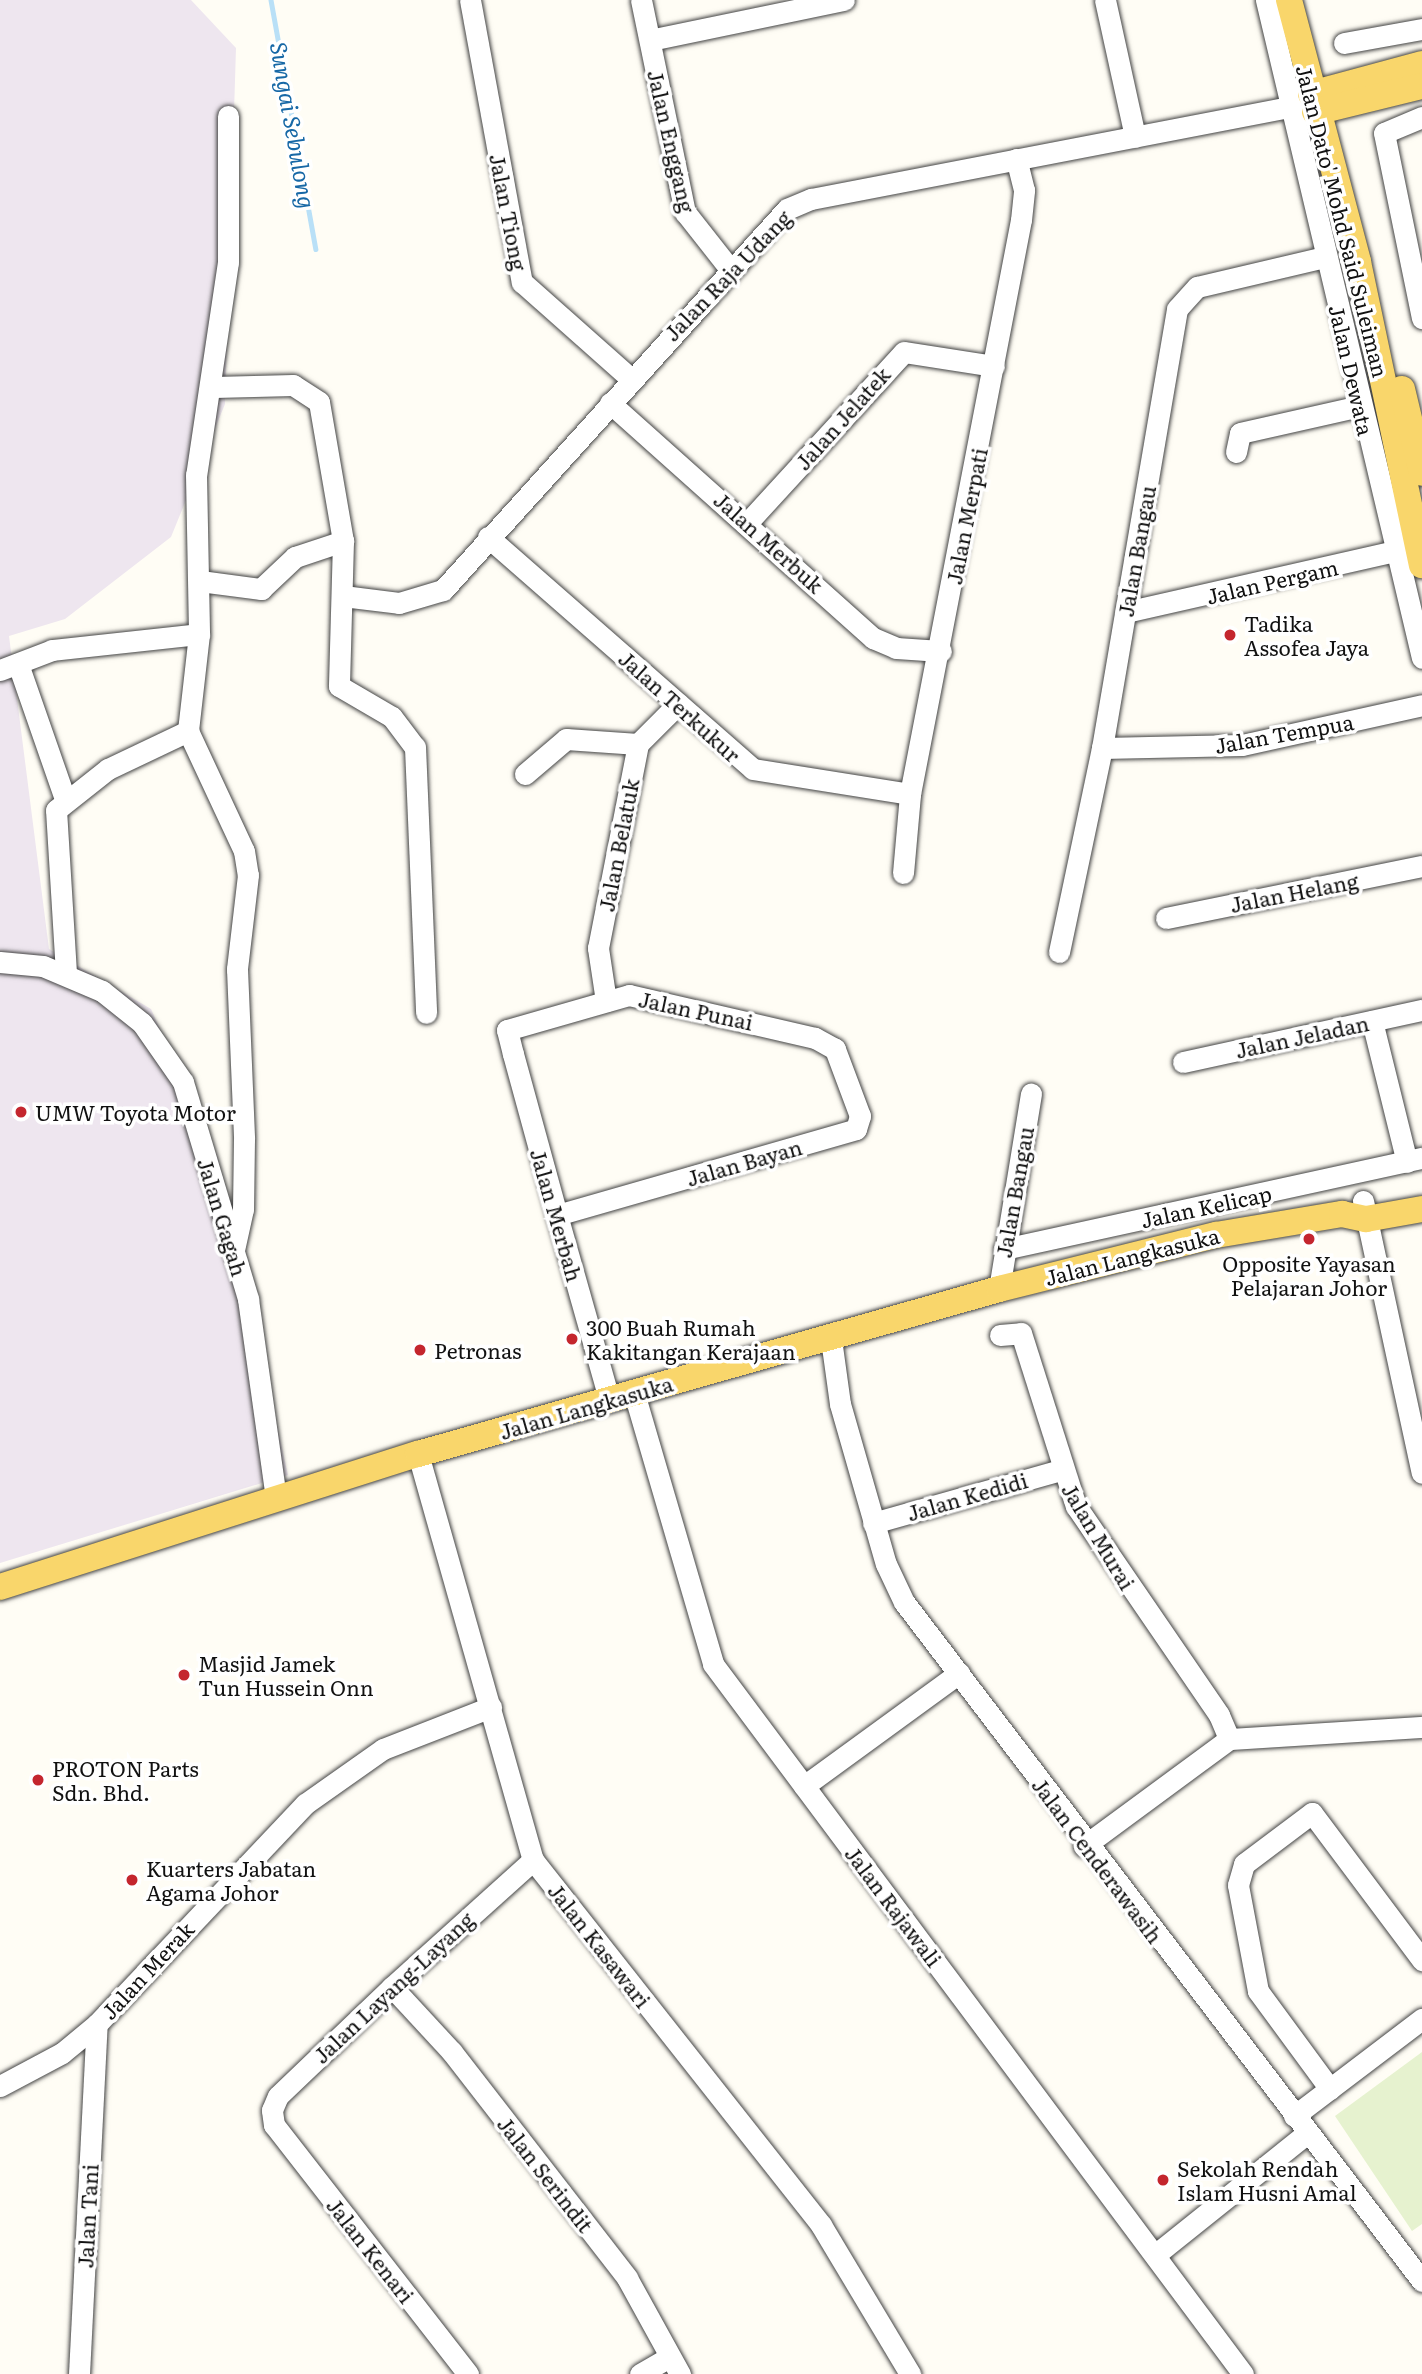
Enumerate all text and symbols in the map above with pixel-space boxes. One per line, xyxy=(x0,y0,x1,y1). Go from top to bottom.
water label: Sungai Sebulong xyxy=(266,40,322,210)
street label: Jalan Dato' Mohd Said Suleiman xyxy=(1292,62,1394,380)
street label: Jalan Enggang xyxy=(643,67,701,215)
street label: Jalan Tiong xyxy=(485,151,533,273)
street label: Jalan Raja Udang xyxy=(658,204,796,346)
street label: Jalan Dewata xyxy=(1325,302,1379,438)
street label: Jalan Jelatek xyxy=(789,362,895,474)
street label: Jalan Merpati xyxy=(940,445,992,587)
street label: Jalan Bangau xyxy=(1112,483,1160,619)
street label: Jalan Merbuk xyxy=(709,486,829,598)
street label: Jalan Pergam xyxy=(1204,554,1340,608)
place label: Tadika Assofea Jaya xyxy=(1244,610,1369,660)
marker: Tadika Assofea Jaya xyxy=(1222,627,1238,643)
street label: Jalan Terkukur xyxy=(614,645,746,767)
street label: Jalan Tempua xyxy=(1212,708,1356,758)
street label: Jalan Belatuk xyxy=(593,776,643,914)
street label: Jalan Helang xyxy=(1228,867,1360,917)
street label: Jalan Punai xyxy=(636,986,756,1034)
street label: Jalan Jeladan xyxy=(1233,1010,1371,1062)
place label: UMW Toyota Motor xyxy=(35,1099,236,1125)
marker: UMW Toyota Motor xyxy=(13,1104,29,1120)
street label: Jalan Bangau xyxy=(990,1124,1038,1260)
street label: Jalan Bayan xyxy=(683,1133,805,1191)
street label: Jalan Merbah xyxy=(526,1146,588,1284)
street label: Jalan Gagah xyxy=(193,1155,253,1279)
street label: Jalan Kelicap xyxy=(1138,1180,1274,1232)
street label: Jalan Langkasuka xyxy=(1042,1222,1222,1290)
marker: Opposite Yayasan Pelajaran Johor xyxy=(1301,1231,1317,1247)
place label: Opposite Yayasan Pelajaran Johor xyxy=(1222,1250,1396,1300)
place label: 300 Buah Rumah Kakitangan Kerajaan xyxy=(586,1314,796,1364)
marker: 300 Buah Rumah Kakitangan Kerajaan xyxy=(564,1331,580,1347)
place label: Petronas xyxy=(434,1337,522,1363)
marker: Petronas xyxy=(412,1342,428,1358)
street label: Jalan Langkasuka xyxy=(496,1370,676,1444)
street label: Jalan Kedidi xyxy=(904,1467,1030,1525)
street label: Jalan Murai xyxy=(1057,1478,1141,1594)
place label: Masjid Jamek Tun Hussein Onn xyxy=(198,1650,374,1700)
marker: Masjid Jamek Tun Hussein Onn xyxy=(176,1667,192,1683)
place label: PROTON Parts Sdn. Bhd. xyxy=(52,1755,199,1805)
marker: PROTON Parts Sdn. Bhd. xyxy=(30,1772,46,1788)
street label: Jalan Cenderawasih xyxy=(1028,1772,1168,1948)
street label: Jalan Rajawali xyxy=(841,1841,947,1971)
place label: Kuarters Jabatan Agama Johor xyxy=(146,1855,316,1905)
marker: Kuarters Jabatan Agama Johor xyxy=(124,1872,140,1888)
street label: Jalan Kasawari xyxy=(544,1878,656,2012)
street label: Jalan Layang-Layang xyxy=(308,1906,478,2068)
street label: Jalan Merak xyxy=(96,1916,198,2024)
street label: Jalan Serindit xyxy=(493,2111,599,2237)
place label: Sekolah Rendah Islam Husni Amal xyxy=(1177,2155,1357,2205)
street label: Jalan Tani xyxy=(72,2163,102,2269)
marker: Sekolah Rendah Islam Husni Amal xyxy=(1155,2172,1171,2188)
street label: Jalan Kenari xyxy=(322,2192,420,2308)

